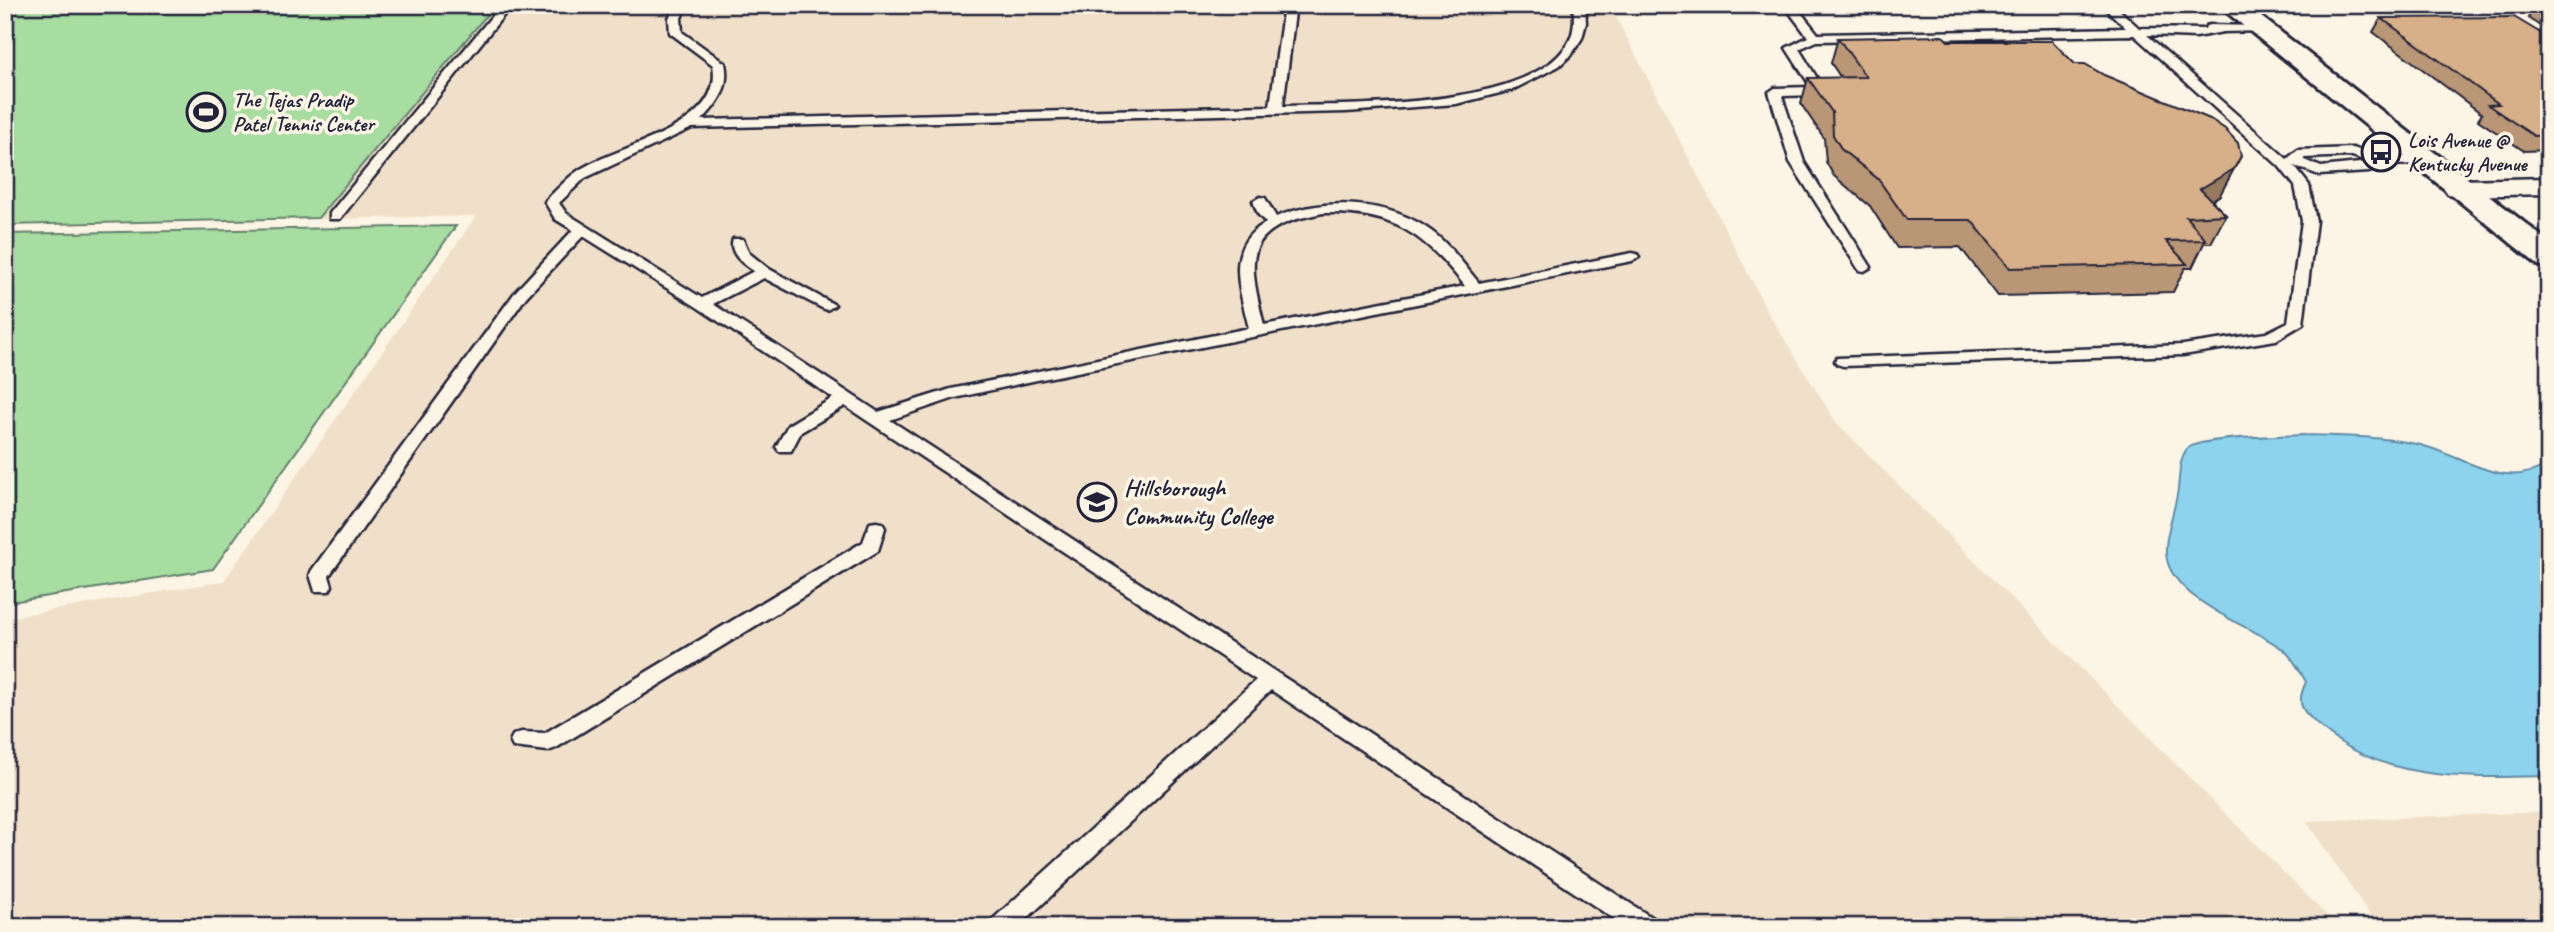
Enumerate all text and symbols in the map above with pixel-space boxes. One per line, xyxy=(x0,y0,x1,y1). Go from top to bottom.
place label: The Tejas Pradip Patel Tennis Center xyxy=(233,87,376,137)
sports icon: The Tejas Pradip Patel Tennis Center xyxy=(185,91,227,133)
place label: Lois Avenue @ Kentucky Avenue xyxy=(2408,127,2528,178)
bus stop icon: Lois Avenue @ Kentucky Avenue xyxy=(2360,131,2402,173)
place label: Hillsborough Community College xyxy=(1124,473,1274,531)
school or university icon: Hillsborough Community College xyxy=(1076,481,1118,523)

